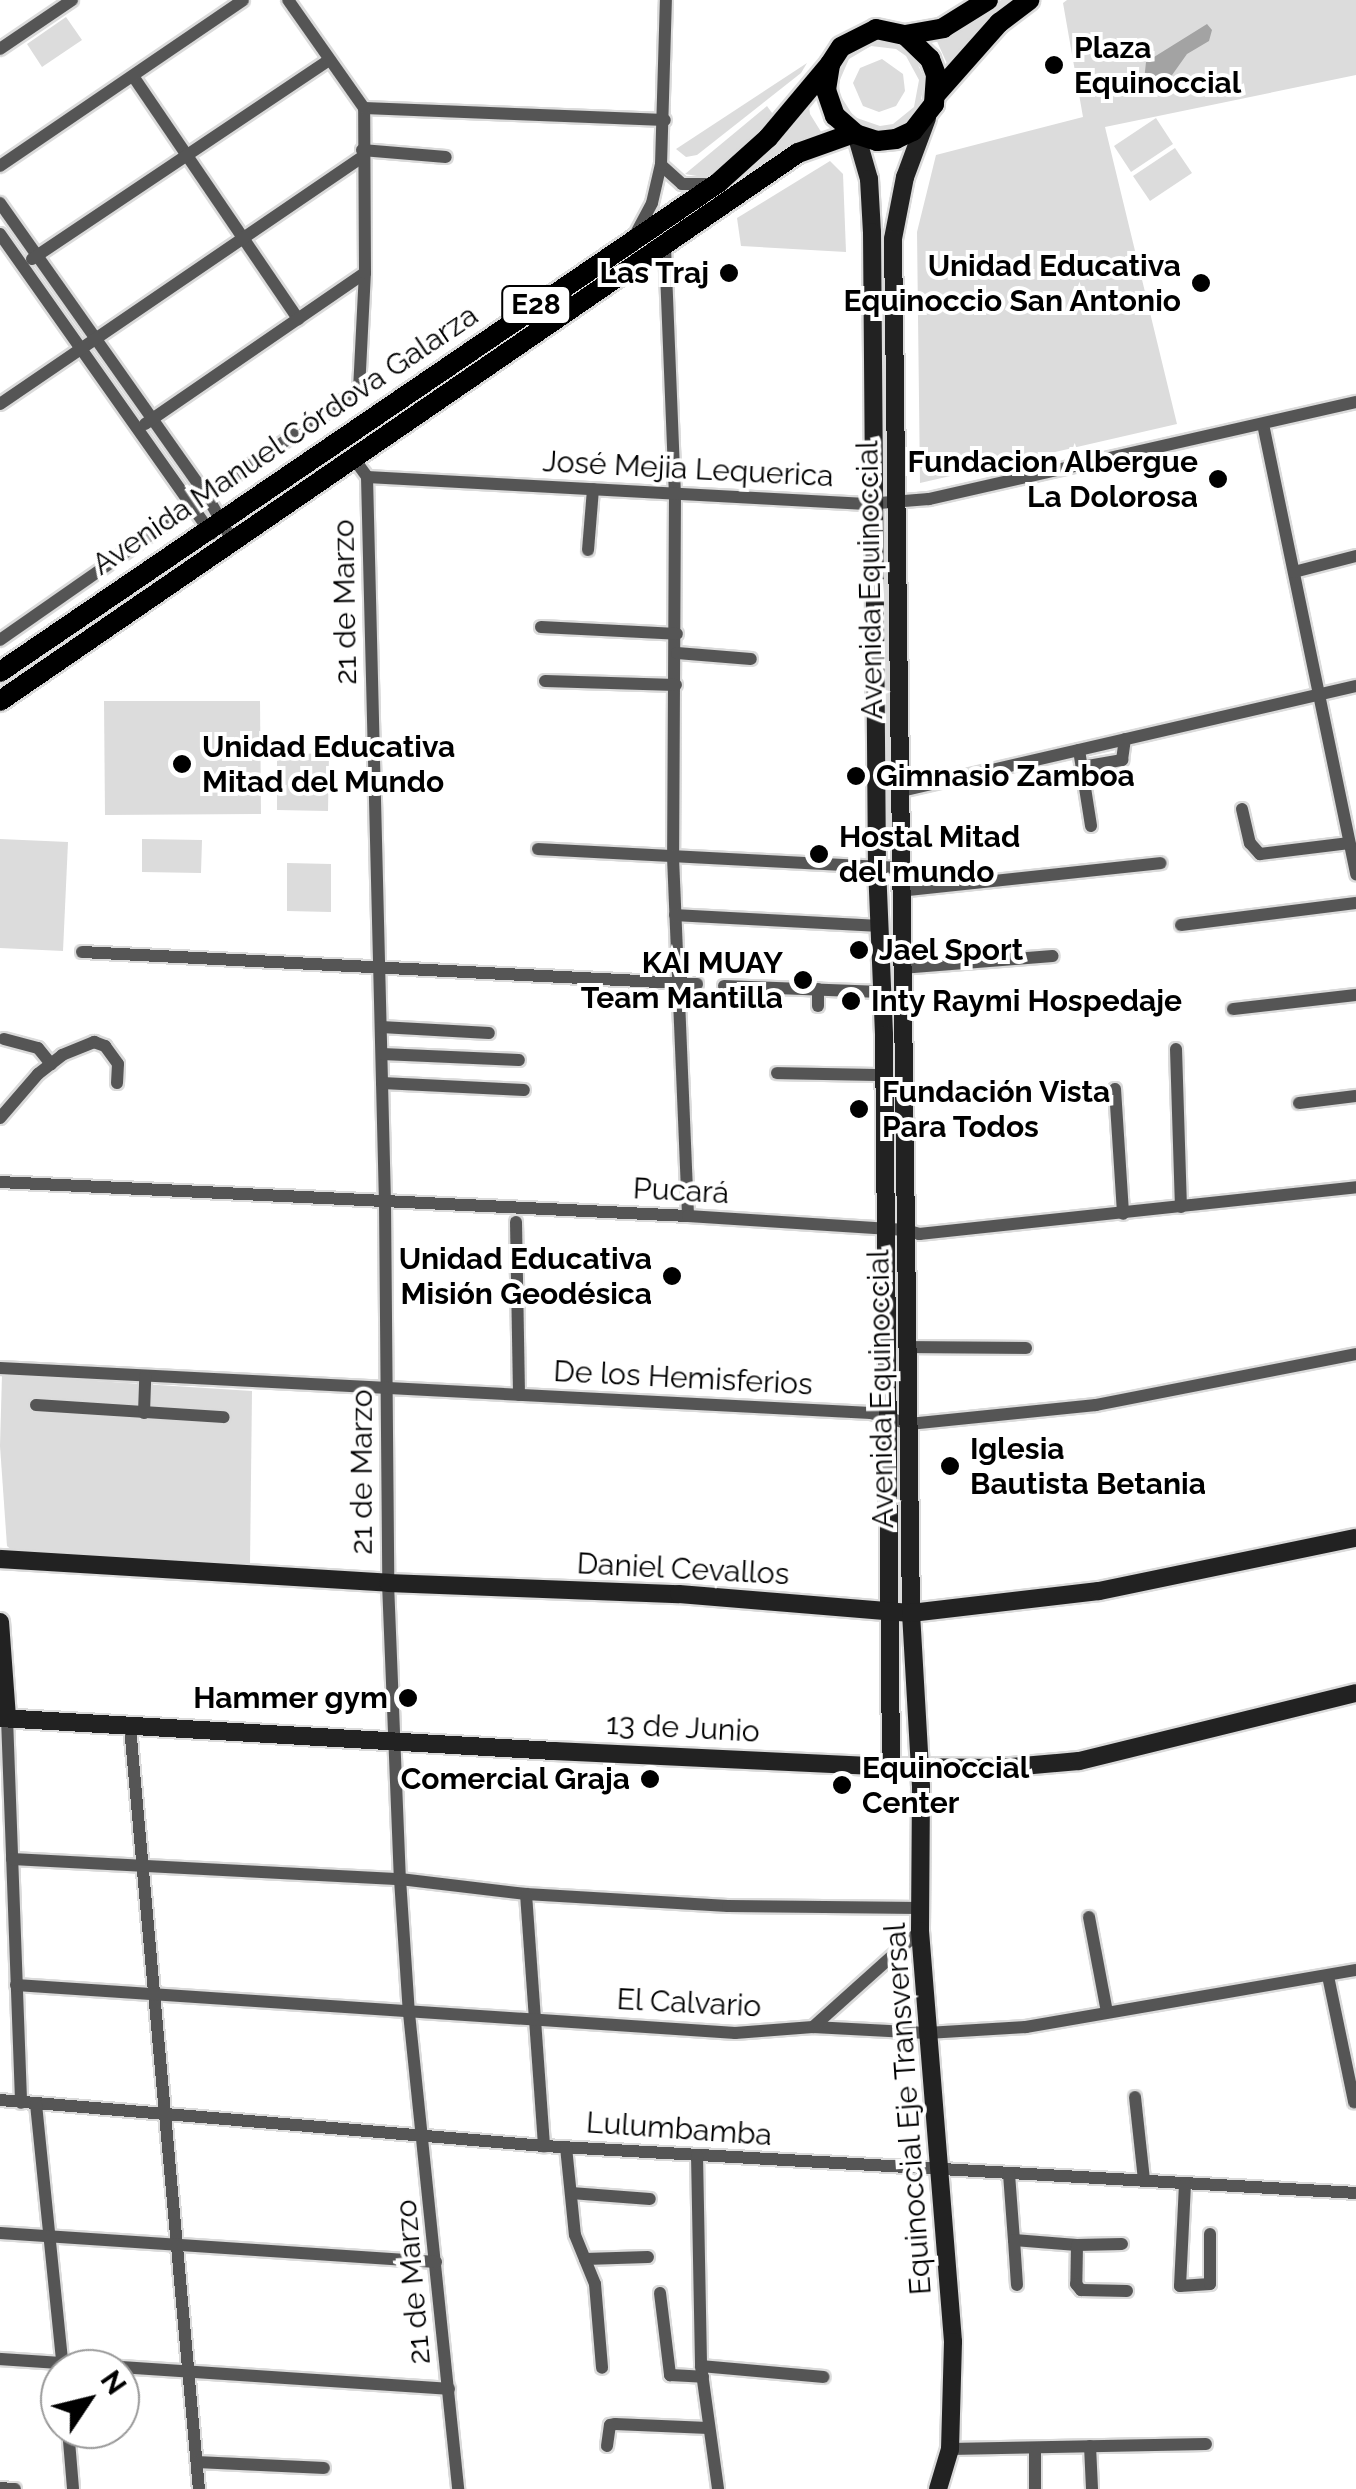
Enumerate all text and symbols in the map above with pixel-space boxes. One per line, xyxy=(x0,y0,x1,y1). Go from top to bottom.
place label: Plaza Equinoccial xyxy=(1074,30,1241,100)
marker: Plaza Equinoccial xyxy=(1043,54,1065,76)
place label: Unidad Educativa Equinoccio San Antonio xyxy=(843,248,1181,318)
place label: Las Traj xyxy=(599,255,709,291)
marker: Las Traj xyxy=(718,262,740,284)
marker: Unidad Educativa Equinoccio San Antonio xyxy=(1190,272,1212,294)
road number: E28 xyxy=(501,282,571,328)
street label: Avenida Manuel Córdova Galarza xyxy=(85,297,485,583)
street label: Avenida Equinoccial xyxy=(850,440,890,720)
street label: José Mejia Lequerica xyxy=(542,443,834,495)
place label: Fundacion Albergue La Dolorosa xyxy=(907,444,1198,514)
marker: Fundacion Albergue La Dolorosa xyxy=(1207,468,1229,490)
street label: 21 de Marzo xyxy=(326,519,364,685)
place label: Unidad Educativa Mitad del Mundo xyxy=(202,729,455,800)
marker: Unidad Educativa Mitad del Mundo xyxy=(171,753,193,775)
place label: Gimnasio Zamboa xyxy=(876,758,1135,794)
marker: Gimnasio Zamboa xyxy=(845,765,867,787)
place label: Hostal Mitad del mundo xyxy=(839,819,1021,890)
marker: Hostal Mitad del mundo xyxy=(808,843,830,865)
place label: Jael Sport xyxy=(879,932,1024,968)
marker: Jael Sport xyxy=(848,939,870,961)
place label: KAI MUAY Team Mantilla xyxy=(581,945,783,1016)
marker: KAI MUAY Team Mantilla xyxy=(792,969,814,991)
place label: Inty Raymi Hospedaje xyxy=(871,983,1183,1019)
marker: Inty Raymi Hospedaje xyxy=(840,990,862,1012)
place label: Fundación Vista Para Todos xyxy=(882,1074,1111,1144)
marker: Fundación Vista Para Todos xyxy=(846,1096,872,1122)
street label: Pucará xyxy=(632,1171,730,1211)
place label: Unidad Educativa Misión Geodésica xyxy=(399,1241,652,1312)
street label: Avenida Equinoccial xyxy=(861,1249,901,1529)
marker: Unidad Educativa Misión Geodésica xyxy=(661,1265,683,1287)
street label: De los Hemisferios xyxy=(553,1353,813,1403)
street label: 21 de Marzo xyxy=(344,1389,380,1555)
place label: Iglesia Bautista Betania xyxy=(970,1431,1206,1502)
marker: Iglesia Bautista Betania xyxy=(939,1455,961,1477)
street label: Daniel Cevallos xyxy=(575,1545,791,1593)
place label: Hammer gym xyxy=(193,1680,388,1716)
marker: Hammer gym xyxy=(397,1687,419,1709)
street label: 13 de Junio xyxy=(605,1706,761,1750)
place label: Equinoccial Center xyxy=(862,1750,1029,1820)
place label: Comercial Graja xyxy=(400,1761,630,1797)
marker: Comercial Graja xyxy=(639,1768,661,1790)
marker: Equinoccial Center xyxy=(831,1774,853,1796)
street label: Equinoccial Eje Transversal xyxy=(877,1921,939,2297)
street label: El Calvario xyxy=(615,1981,763,2025)
street label: Lulumbamba xyxy=(585,2105,773,2153)
street label: 21 de Marzo xyxy=(388,2198,438,2366)
north arrow xyxy=(40,2349,140,2449)
text: N xyxy=(94,2364,133,2401)

